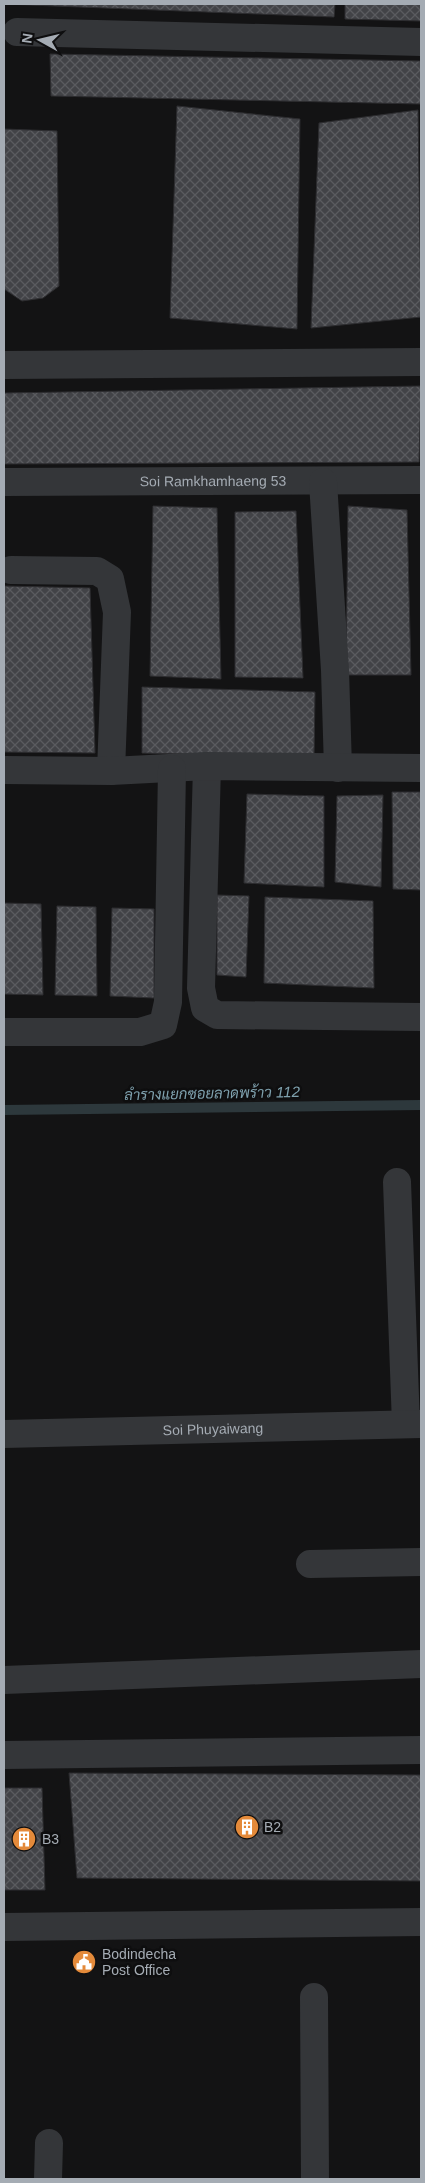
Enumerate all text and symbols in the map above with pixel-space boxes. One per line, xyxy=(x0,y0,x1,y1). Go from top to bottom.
north arrow xyxy=(15,15,65,65)
text: N xyxy=(18,32,36,44)
street label: Soi Ramkhamhaeng 53 xyxy=(140,473,286,489)
water label: ลำรางแยกซอยลาดพร้าว 112 xyxy=(124,1082,301,1103)
street label: Soi Phuyaiwang xyxy=(162,1420,263,1438)
building icon: B2 xyxy=(234,1814,260,1840)
place label: B2 xyxy=(264,1819,281,1835)
building icon: B3 xyxy=(11,1826,37,1852)
place label: B3 xyxy=(42,1831,59,1847)
place label: Bodindecha Post Office xyxy=(102,1946,176,1978)
public building icon: Bodindecha Post Office xyxy=(71,1949,97,1975)

